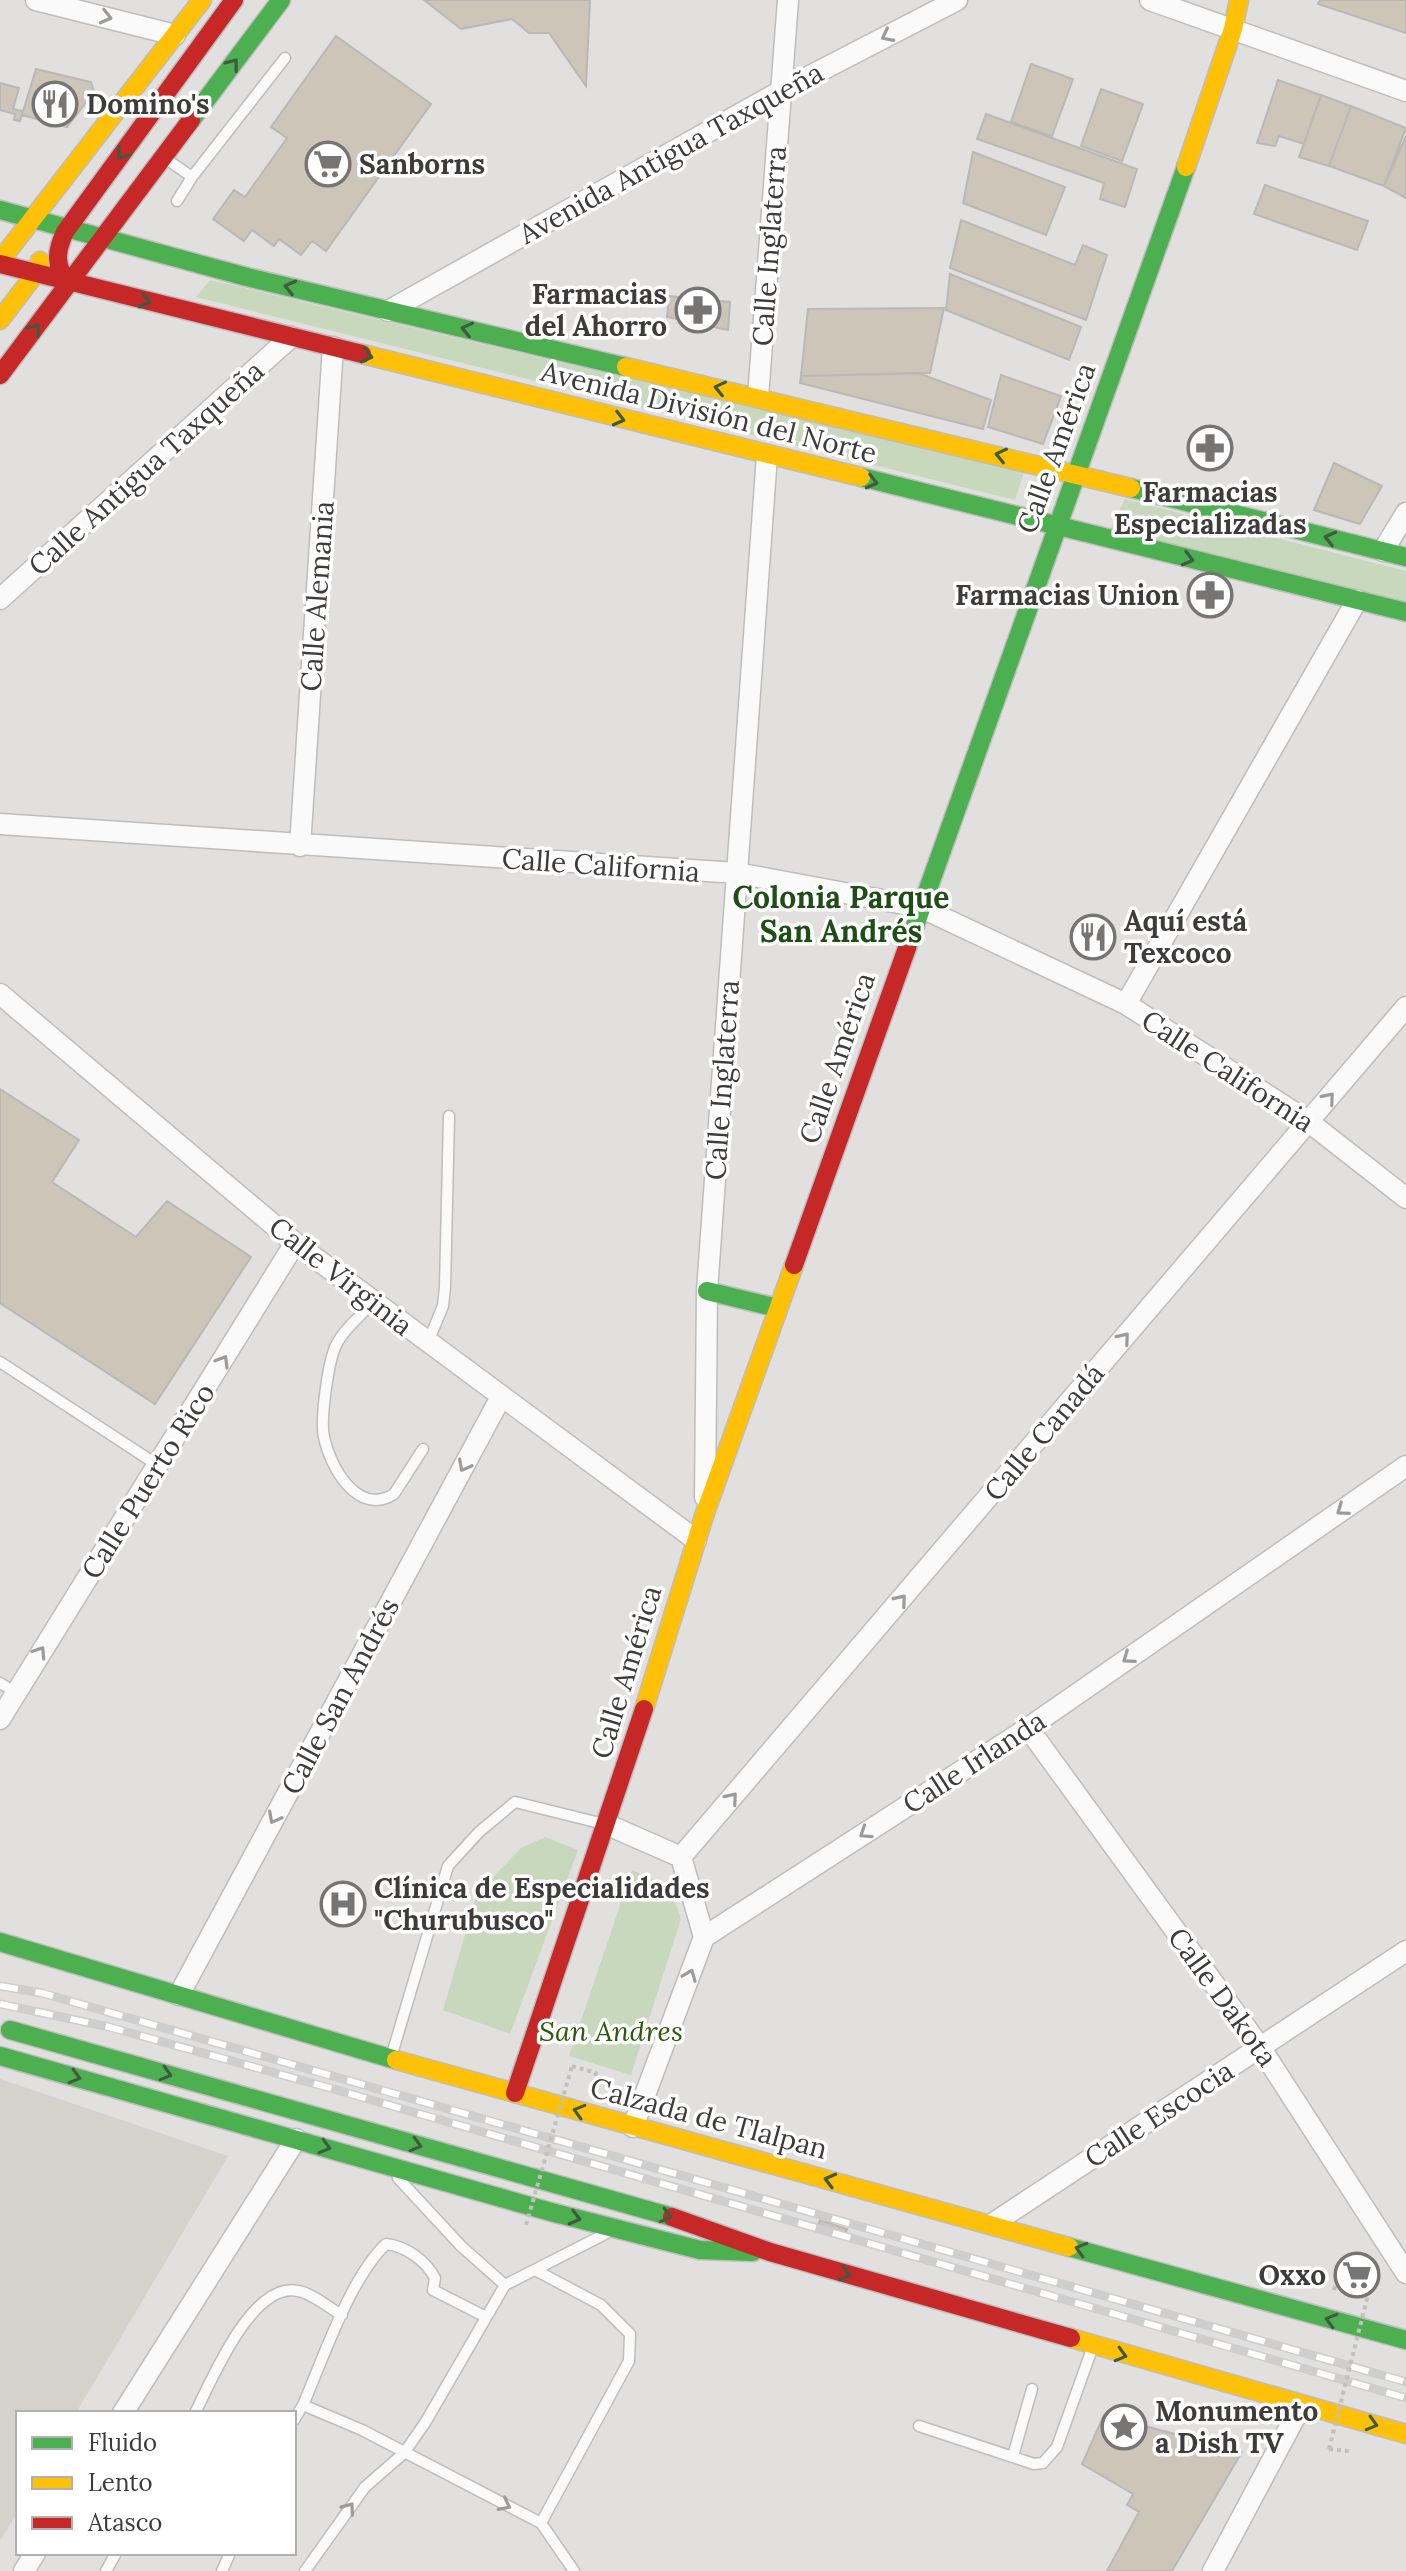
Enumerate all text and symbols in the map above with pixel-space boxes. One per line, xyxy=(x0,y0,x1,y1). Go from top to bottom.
one-way arrow xyxy=(98,8,112,25)
one-way arrow xyxy=(881,26,896,41)
street label: Avenida Antigua Taxqueña xyxy=(512,54,829,252)
one-way arrow xyxy=(223,58,237,73)
restaurant icon: Domino's xyxy=(31,80,79,128)
place label: Domino's xyxy=(86,86,210,122)
supermarket icon: Sanborns xyxy=(304,140,352,188)
one-way arrow xyxy=(117,145,132,159)
street label: Calle Inglaterra xyxy=(744,145,794,347)
place label: Sanborns xyxy=(359,146,485,182)
place label: Farmacias del Ahorro xyxy=(525,276,667,344)
one-way arrow xyxy=(284,279,298,296)
pharmacy icon: Farmacias del Ahorro xyxy=(674,286,722,334)
one-way arrow xyxy=(138,292,152,309)
one-way arrow xyxy=(461,321,475,338)
one-way arrow xyxy=(25,323,39,338)
one-way arrow xyxy=(360,346,374,363)
street label: Calle Antigua Taxqueña xyxy=(21,353,271,583)
street label: Avenida División del Norte xyxy=(537,353,881,471)
street label: Calle América xyxy=(1009,358,1103,538)
one-way arrow xyxy=(714,381,728,398)
one-way arrow xyxy=(612,409,626,426)
pharmacy icon: Farmacias Especializadas xyxy=(1186,424,1234,472)
one-way arrow xyxy=(994,448,1008,465)
one-way arrow xyxy=(864,472,878,489)
place label: Farmacias Especializadas xyxy=(1113,474,1307,542)
street label: Calle Alemania xyxy=(292,500,342,692)
one-way arrow xyxy=(1324,530,1338,547)
one-way arrow xyxy=(1181,550,1194,567)
pharmacy icon: Farmacias Union xyxy=(1186,571,1234,619)
place label: Farmacias Union xyxy=(955,577,1179,613)
street label: Calle California xyxy=(501,840,701,890)
district label: Colonia Parque San Andrés xyxy=(732,878,950,950)
place label: Aquí está Texcoco xyxy=(1124,903,1247,971)
restaurant icon: Aquí está Texcoco xyxy=(1069,913,1117,961)
street label: Calle América xyxy=(791,968,883,1148)
street label: Calle Inglaterra xyxy=(697,979,747,1181)
street label: Calle California xyxy=(1135,1002,1321,1140)
one-way arrow xyxy=(1319,1093,1334,1107)
street label: Calle Virginia xyxy=(262,1209,420,1343)
one-way arrow xyxy=(1114,1333,1129,1348)
one-way arrow xyxy=(214,1355,229,1370)
street label: Calle Canadá xyxy=(976,1356,1112,1508)
street label: Calle Puerto Rico xyxy=(73,1376,223,1586)
one-way arrow xyxy=(458,1457,473,1472)
one-way arrow xyxy=(1336,1500,1350,1515)
street label: Calle América xyxy=(583,1581,669,1763)
street label: Calle San Andrés xyxy=(273,1591,407,1801)
one-way arrow xyxy=(891,1595,906,1609)
one-way arrow xyxy=(31,1647,46,1661)
one-way arrow xyxy=(1123,1648,1137,1663)
street label: Calle Irlanda xyxy=(896,1702,1052,1822)
one-way arrow xyxy=(722,1792,737,1807)
one-way arrow xyxy=(269,1810,284,1824)
one-way arrow xyxy=(859,1824,874,1839)
place label: Clínica de Especialidades "Churubusco" xyxy=(374,1870,710,1938)
hospital icon: Clínica de Especialidades "Churubusco" xyxy=(319,1880,367,1928)
street label: Calle Dakota xyxy=(1160,1920,1286,2074)
one-way arrow xyxy=(680,1969,697,1983)
park label: San Andres xyxy=(539,2013,683,2049)
street label: Calle Escocia xyxy=(1078,2052,1240,2176)
one-way arrow xyxy=(158,2065,172,2081)
one-way arrow xyxy=(68,2068,82,2084)
street label: Calzada de Tlalpan xyxy=(586,2069,832,2167)
one-way arrow xyxy=(573,2104,587,2120)
one-way arrow xyxy=(408,2136,422,2152)
one-way arrow xyxy=(318,2138,332,2155)
one-way arrow xyxy=(823,2173,837,2190)
one-way arrow xyxy=(659,2207,673,2223)
one-way arrow xyxy=(568,2209,582,2226)
one-way arrow xyxy=(1074,2242,1088,2258)
supermarket icon: Oxxo xyxy=(1333,2251,1381,2299)
place label: Oxxo xyxy=(1258,2257,1326,2293)
one-way arrow xyxy=(837,2265,851,2281)
one-way arrow xyxy=(1324,2312,1338,2329)
one-way arrow xyxy=(1114,2346,1128,2362)
place label: Monumento a Dish TV xyxy=(1155,2393,1318,2461)
place icon: Monumento a Dish TV xyxy=(1100,2403,1148,2451)
legend xyxy=(16,2411,296,2555)
one-way arrow xyxy=(1364,2415,1378,2432)
text: Fluido xyxy=(88,2427,157,2458)
text: Lento xyxy=(88,2467,153,2498)
one-way arrow xyxy=(497,2495,512,2510)
one-way arrow xyxy=(340,2502,354,2516)
text: Atasco xyxy=(87,2507,162,2538)

